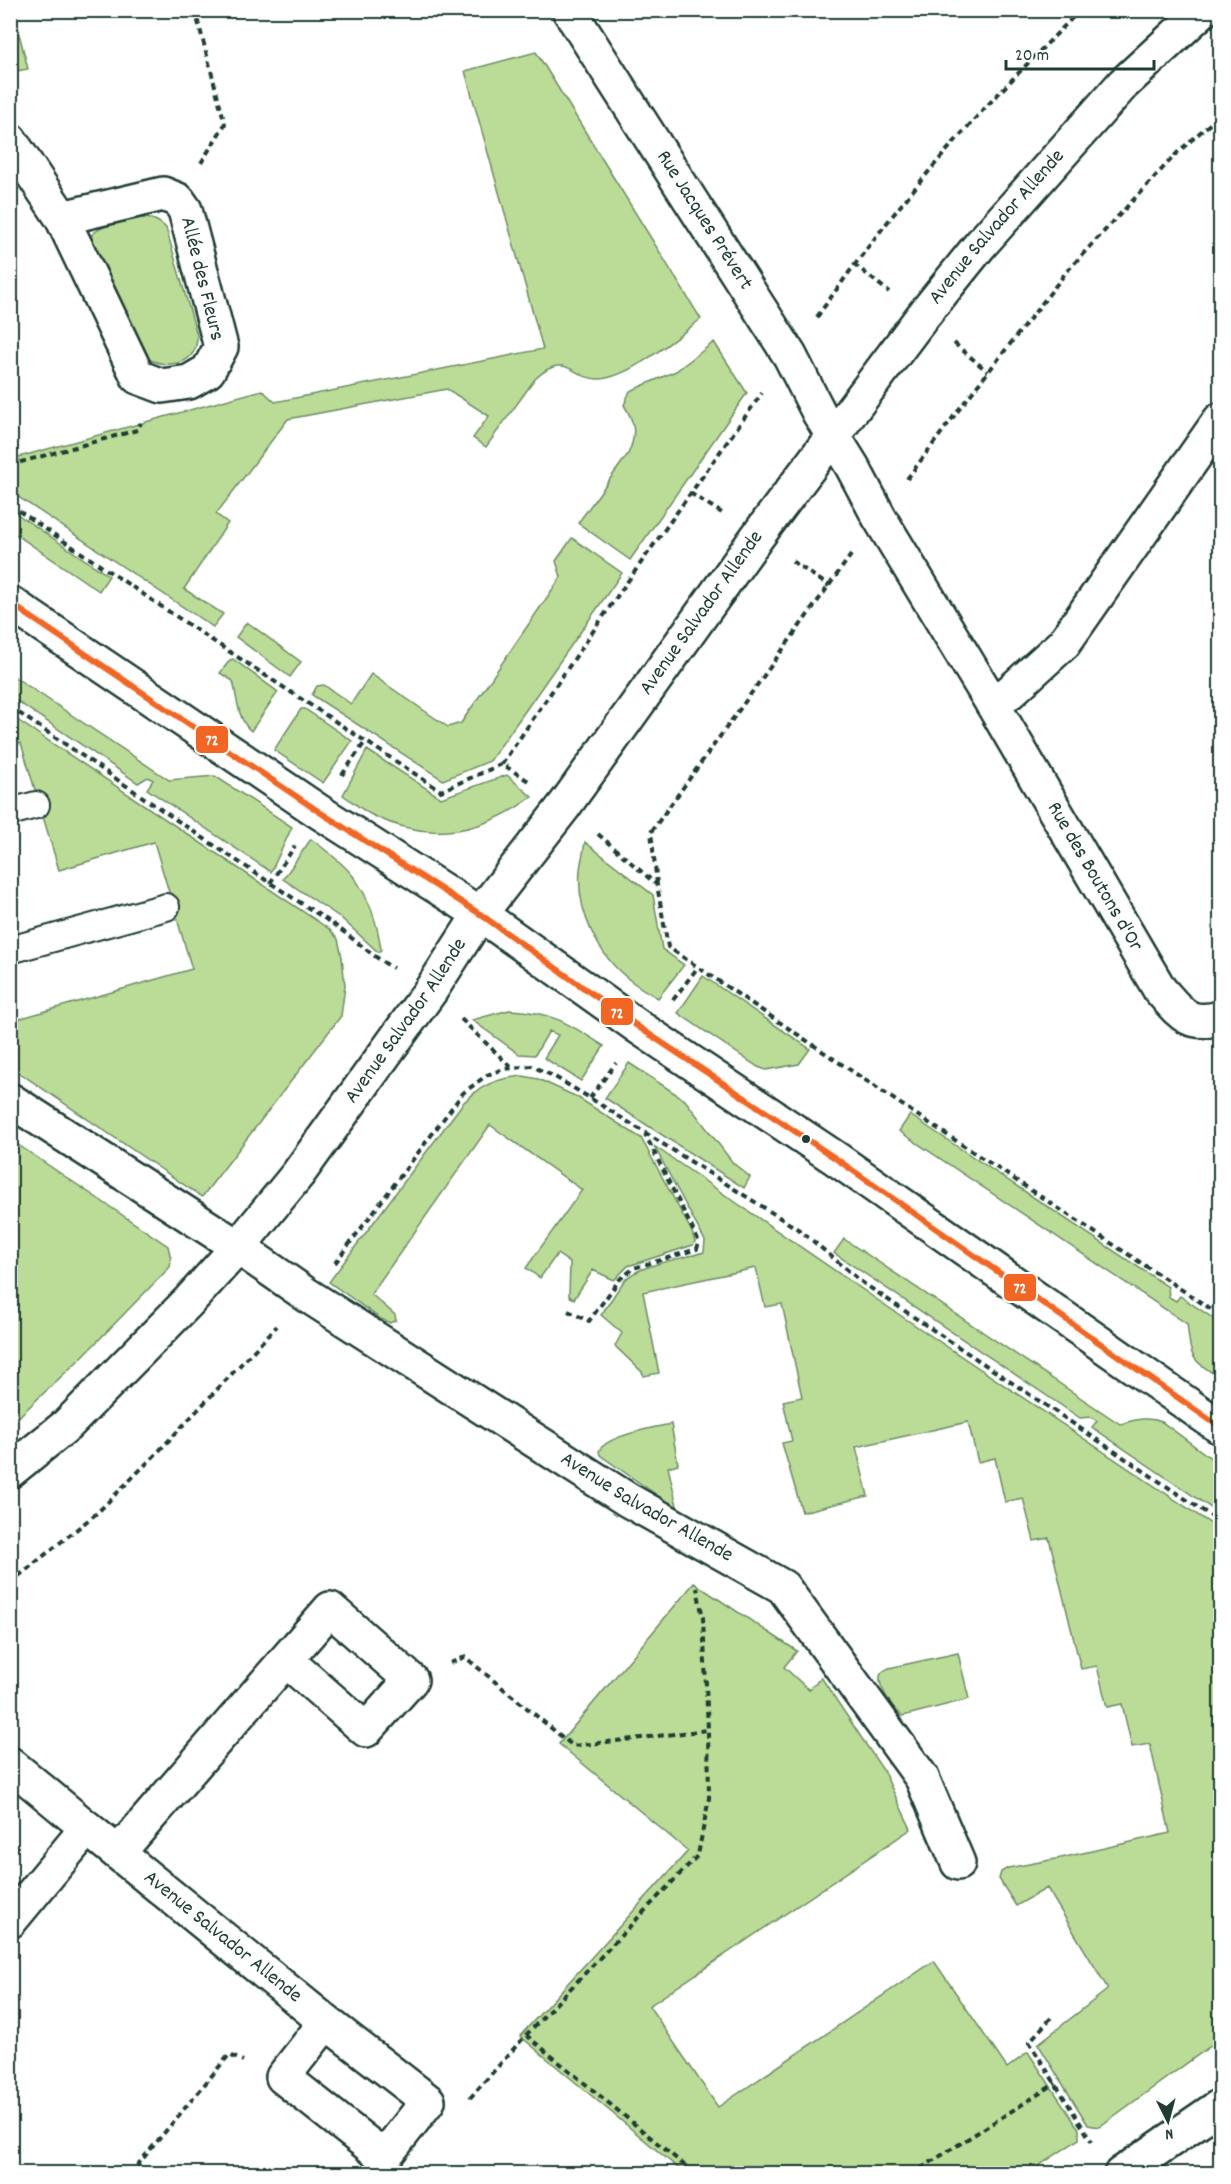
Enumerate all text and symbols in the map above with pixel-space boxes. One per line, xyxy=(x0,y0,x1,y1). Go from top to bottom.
scale bar xyxy=(1006,33,1154,71)
text: 20 m xyxy=(1015,44,1049,69)
street label: Avenue Salvador Allende xyxy=(922,143,1073,312)
street label: Rue Jacques Prévert xyxy=(648,145,760,297)
street label: Allée des Fleurs xyxy=(171,214,231,344)
street label: Avenue Salvador Allende xyxy=(633,525,772,702)
line badge: 72 xyxy=(195,725,229,754)
text: 72 xyxy=(205,730,219,753)
street label: Rue des Boutons d'Or xyxy=(1038,797,1150,958)
street label: Avenue Salvador Allende xyxy=(338,933,475,1111)
line badge: 72 xyxy=(600,997,634,1026)
text: 72 xyxy=(610,1003,624,1026)
unlabelled marker xyxy=(800,1133,812,1145)
line badge: 72 xyxy=(1003,1273,1037,1302)
text: 72 xyxy=(1013,1278,1027,1301)
street label: Avenue Salvador Allende xyxy=(554,1445,738,1571)
street label: Avenue Salvador Allende xyxy=(136,1864,308,2011)
north arrow xyxy=(1138,2091,1198,2151)
text: N xyxy=(1164,2122,1174,2145)

